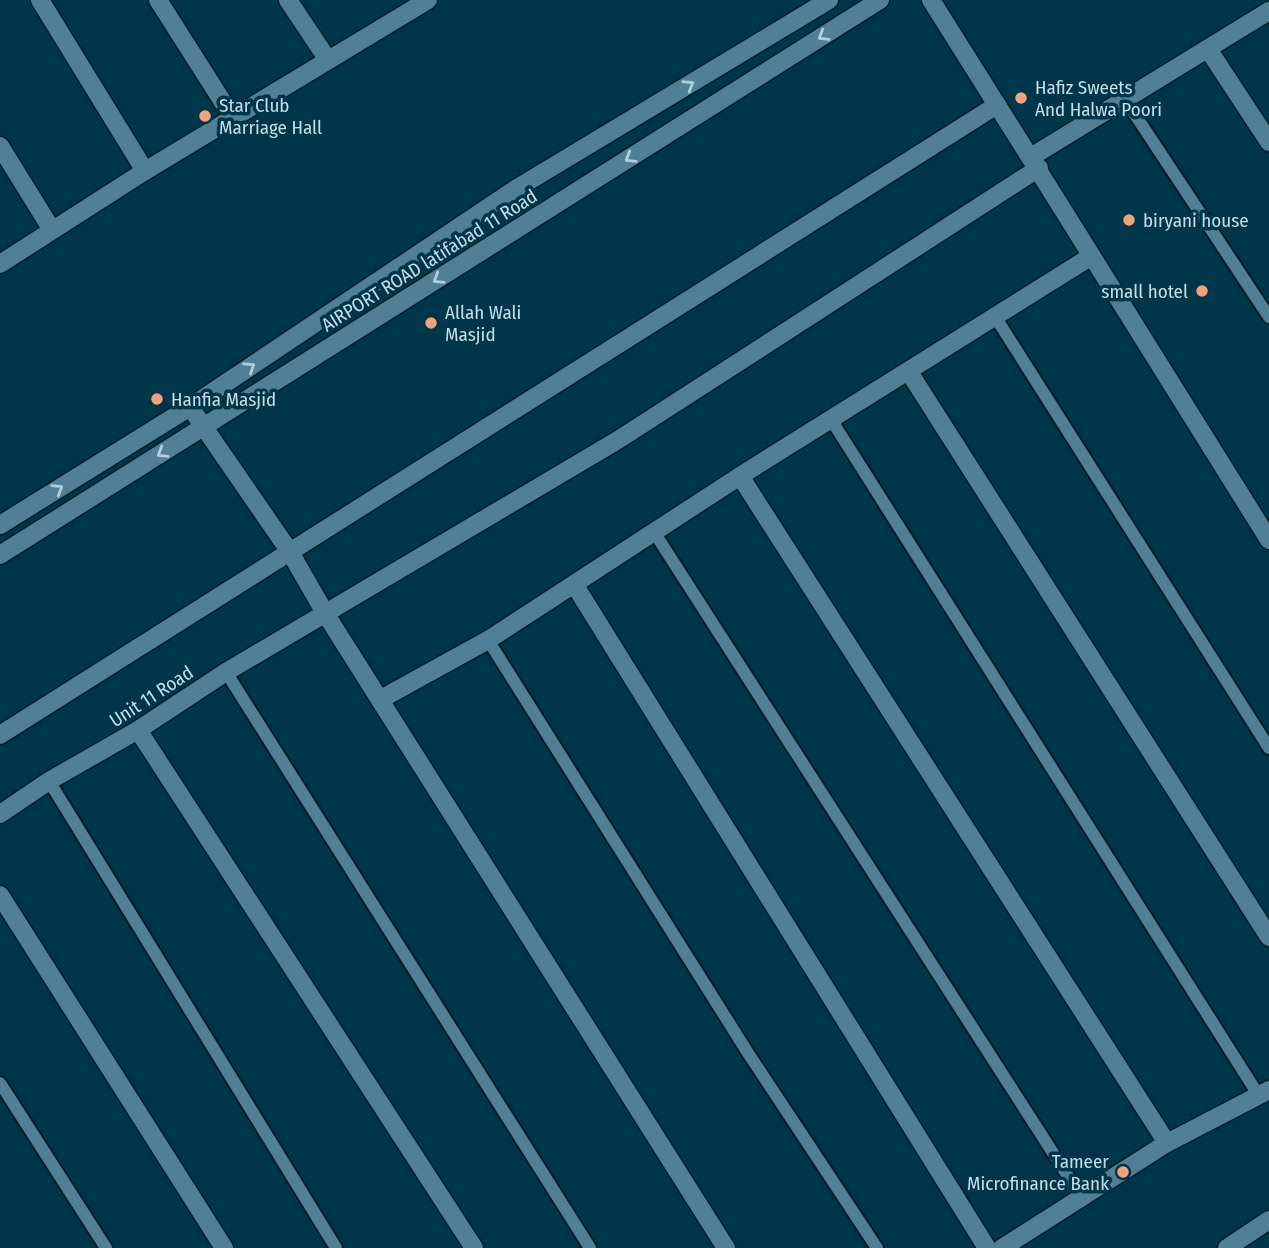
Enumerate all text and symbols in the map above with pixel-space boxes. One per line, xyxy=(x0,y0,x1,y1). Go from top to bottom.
one-way arrow xyxy=(817,28,830,41)
place label: Hafiz Sweets And Halwa Poori xyxy=(1035,76,1162,121)
one-way arrow xyxy=(681,80,694,93)
marker: Hafiz Sweets And Halwa Poori xyxy=(1013,90,1029,106)
place label: Star Club Marriage Hall xyxy=(219,94,322,139)
marker: Star Club Marriage Hall xyxy=(197,108,213,124)
one-way arrow xyxy=(625,149,638,162)
street label: AIRPORT ROAD latifabad 11 Road xyxy=(317,184,541,336)
place label: biryani house xyxy=(1143,209,1249,232)
marker: biryani house xyxy=(1121,212,1137,228)
one-way arrow xyxy=(432,271,445,284)
place label: small hotel xyxy=(1101,280,1188,303)
marker: small hotel xyxy=(1194,283,1210,299)
place label: Allah Wali Masjid xyxy=(445,301,521,346)
marker: Allah Wali Masjid xyxy=(423,315,439,331)
one-way arrow xyxy=(242,363,255,375)
place label: Hanfia Masjid xyxy=(171,388,276,411)
marker: Hanfia Masjid xyxy=(149,391,165,407)
one-way arrow xyxy=(157,444,170,457)
one-way arrow xyxy=(50,484,63,497)
street label: Unit 11 Road xyxy=(105,661,197,732)
place label: Tameer Microfinance Bank xyxy=(967,1150,1109,1195)
marker: Tameer Microfinance Bank xyxy=(1115,1164,1131,1180)

